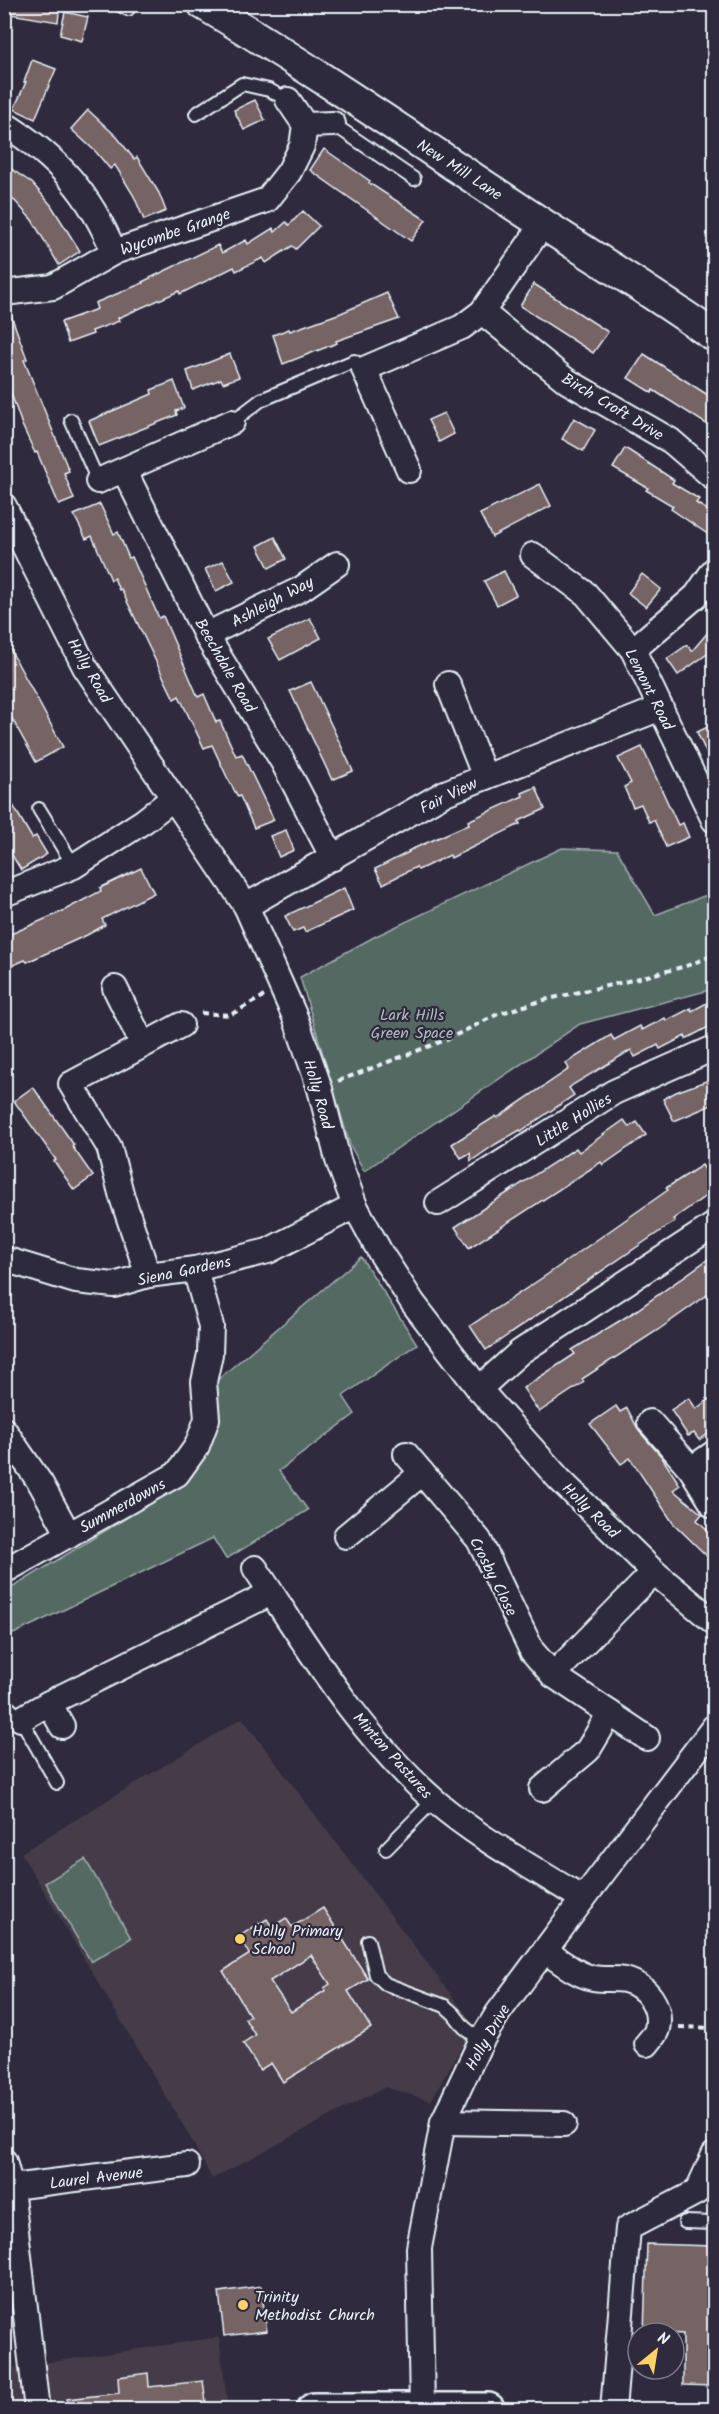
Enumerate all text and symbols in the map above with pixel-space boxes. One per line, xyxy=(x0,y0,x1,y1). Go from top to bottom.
street label: New Mill Lane xyxy=(411,133,507,207)
street label: Wycombe Grange xyxy=(117,202,234,263)
street label: Birch Croft Drive xyxy=(556,367,668,448)
street label: Ashleigh Way xyxy=(227,570,319,635)
street label: Beechdale Road xyxy=(188,614,262,719)
street label: Holly Road xyxy=(60,633,118,709)
street label: Lemont Road xyxy=(617,644,680,736)
street label: Fair View xyxy=(415,771,482,821)
park label: Lark Hills Green Space xyxy=(371,1003,453,1046)
street label: Holly Road xyxy=(296,1056,340,1133)
street label: Little Hollies xyxy=(531,1087,617,1154)
street label: Siena Gardens xyxy=(135,1249,234,1294)
street label: Summerdowns xyxy=(75,1472,171,1540)
street label: Holly Road xyxy=(555,1477,625,1546)
street label: Crosby Close xyxy=(462,1533,523,1621)
street label: Minton Pastures xyxy=(346,1707,438,1805)
place label: Holly Primary School xyxy=(252,1919,343,1962)
marker: Holly Primary School xyxy=(233,1932,247,1946)
street label: Holly Drive xyxy=(459,2000,517,2076)
street label: Laurel Avenue xyxy=(48,2160,144,2197)
place label: Trinity Methodist Church xyxy=(255,2285,375,2328)
marker: Trinity Methodist Church xyxy=(236,2298,250,2312)
north arrow xyxy=(626,2321,686,2381)
text: N xyxy=(652,2326,673,2353)

